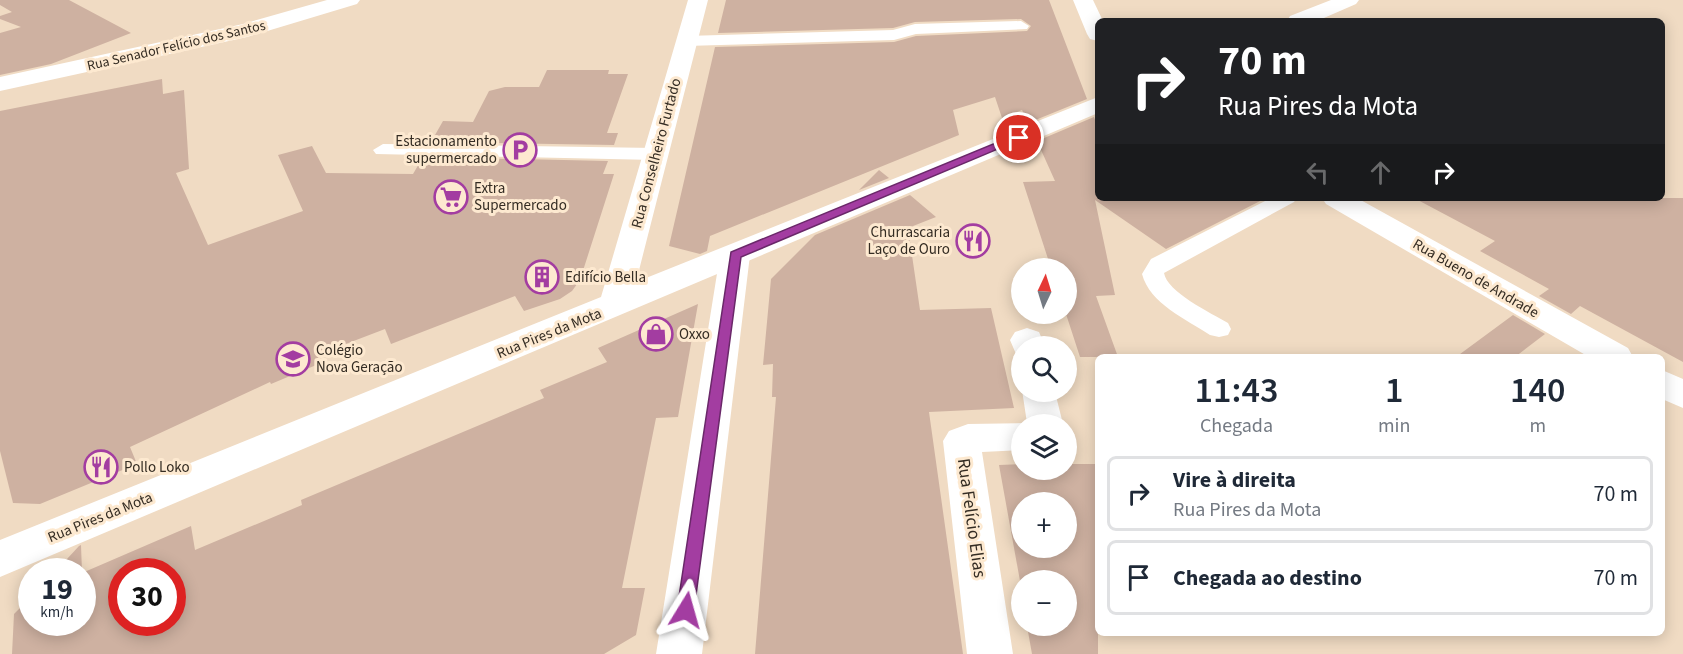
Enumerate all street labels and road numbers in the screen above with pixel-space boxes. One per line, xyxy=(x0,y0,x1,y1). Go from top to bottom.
street label: Rua Senador Felício dos Santos xyxy=(85,16,268,76)
street label: Rua Conselheiro Furtado xyxy=(626,76,687,230)
street label: Rua Bueno de Andrade xyxy=(1409,234,1543,323)
street label: Rua Pires da Mota xyxy=(494,303,605,364)
street label: Rua Felício Elias xyxy=(951,457,992,579)
street label: Rua Pires da Mota xyxy=(45,487,156,548)

